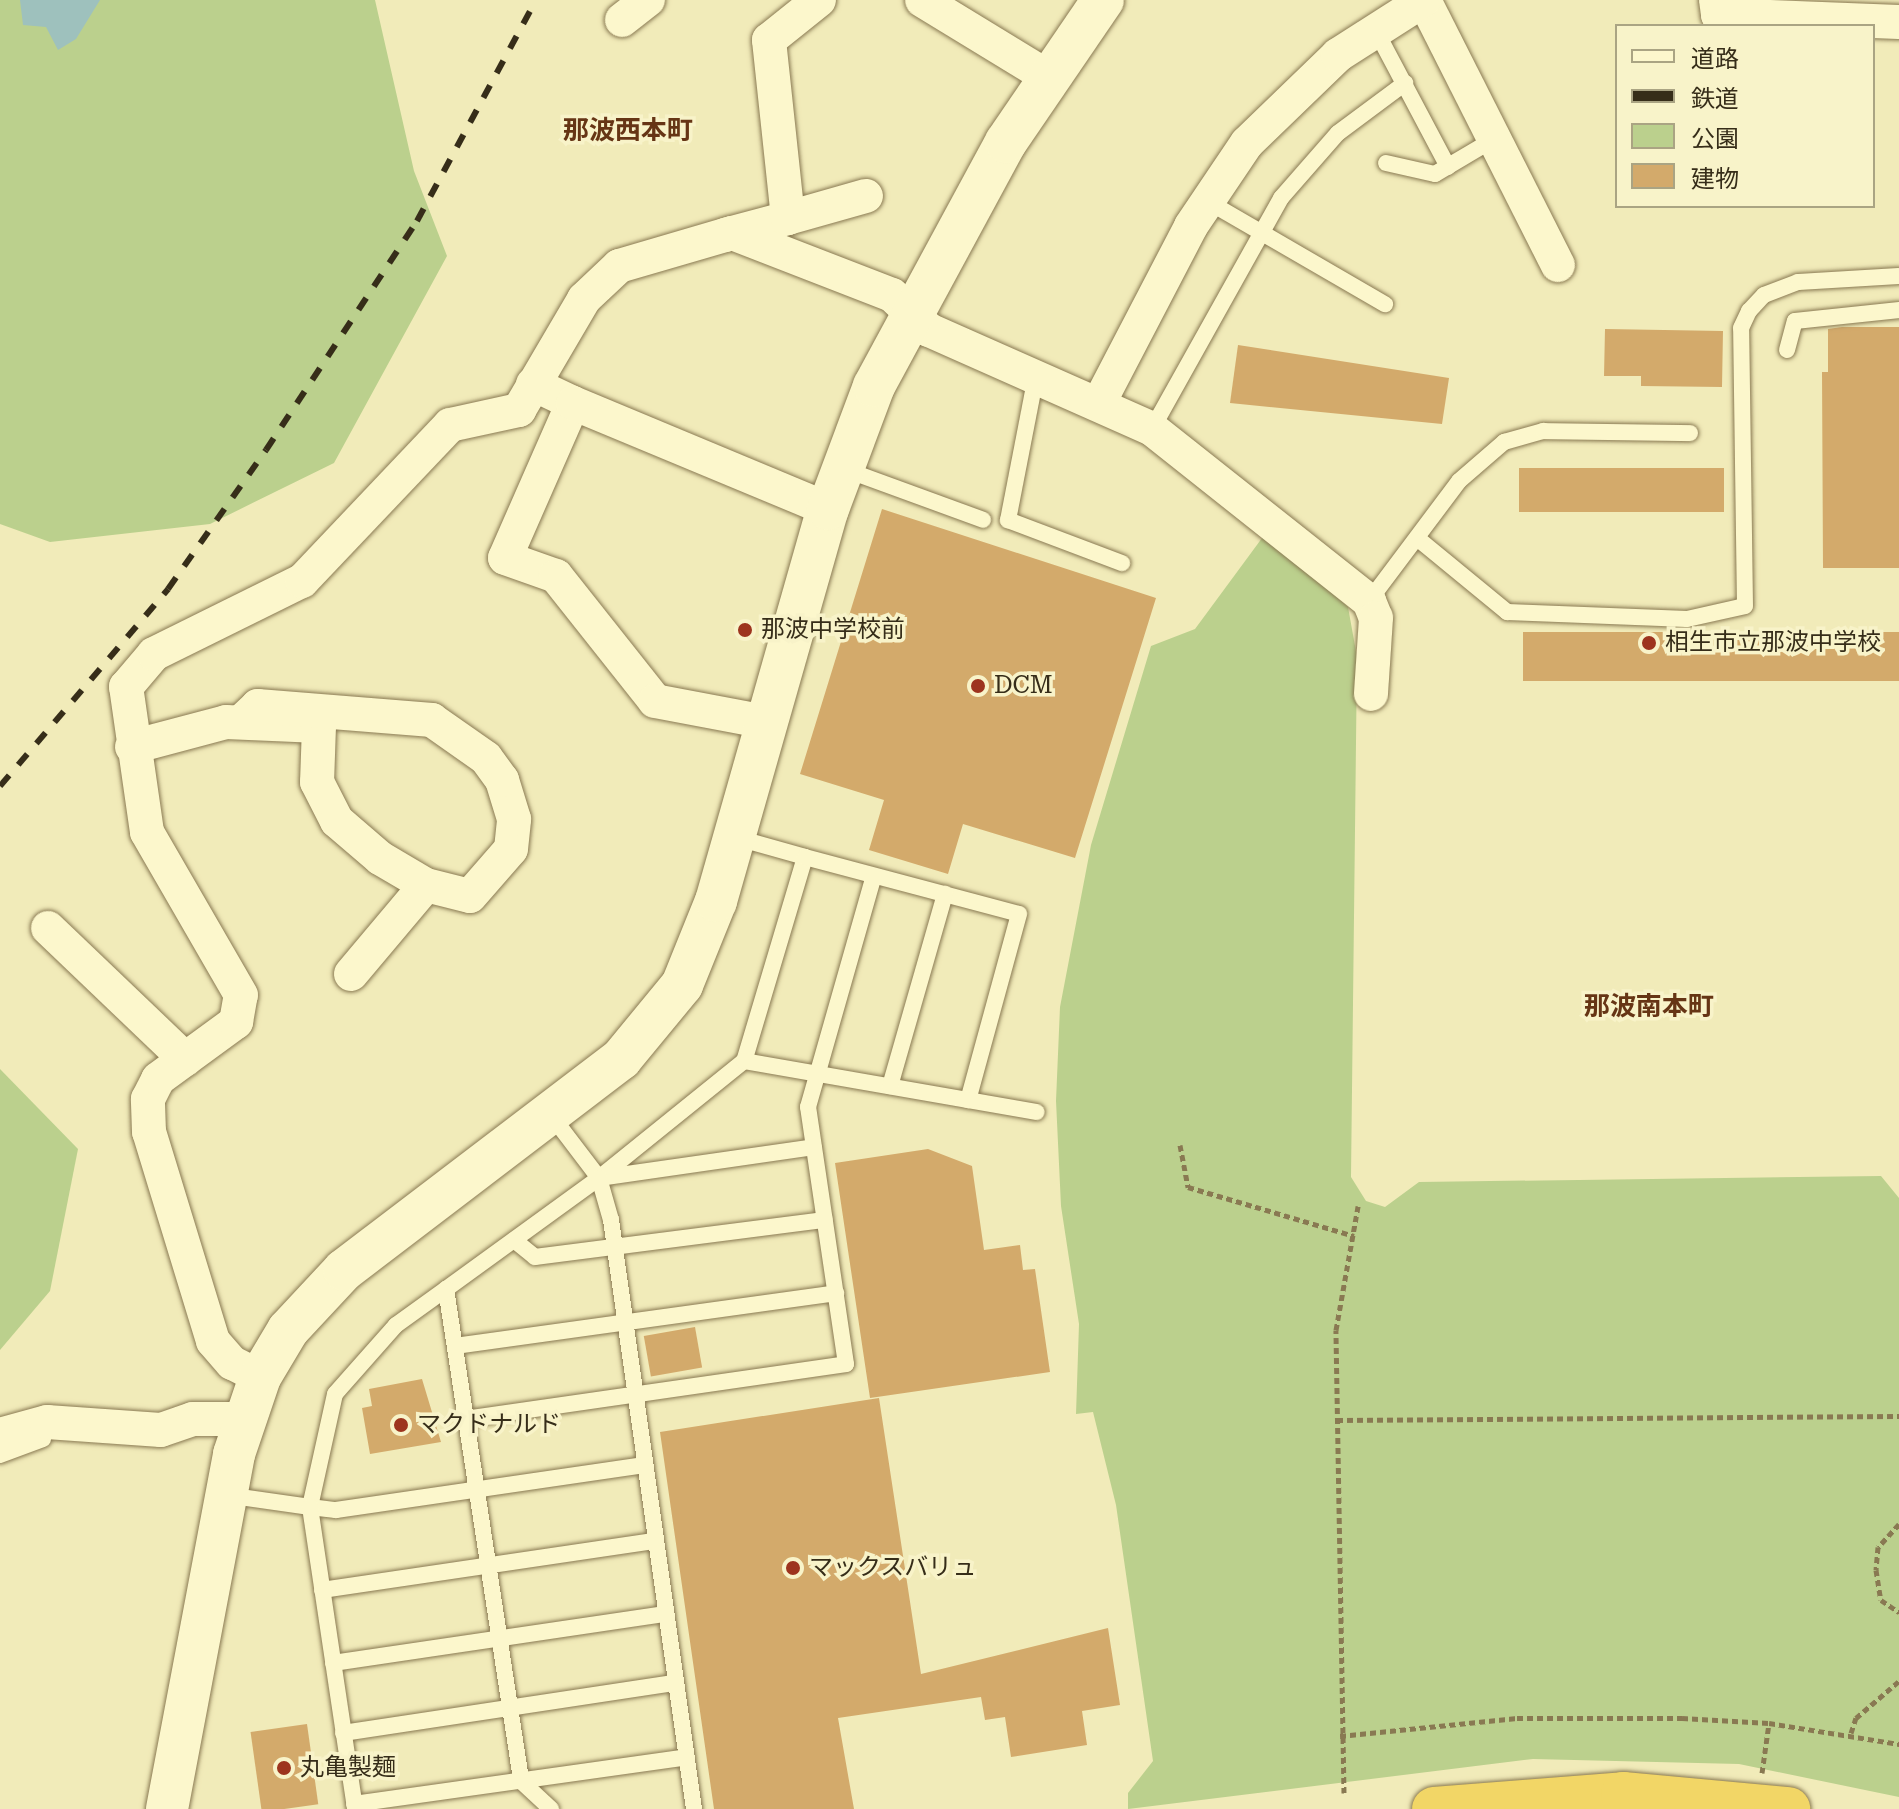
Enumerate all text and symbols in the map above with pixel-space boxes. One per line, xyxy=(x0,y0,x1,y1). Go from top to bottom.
legend xyxy=(1615,24,1875,208)
text: 道路 xyxy=(1691,45,1739,73)
text: 鉄道 xyxy=(1691,85,1739,113)
district label: 那波西本町 xyxy=(563,115,693,147)
text: 公園 xyxy=(1691,125,1739,153)
text: 建物 xyxy=(1691,165,1739,193)
place label: 那波中学校前 xyxy=(761,616,905,644)
marker: 那波中学校前 xyxy=(736,621,754,639)
place label: 相生市立那波中学校 xyxy=(1665,629,1881,657)
marker: 相生市立那波中学校 xyxy=(1640,634,1658,652)
place label: DCM xyxy=(994,672,1053,700)
marker: DCM xyxy=(969,677,987,695)
district label: 那波南本町 xyxy=(1584,991,1714,1023)
place label: マクドナルド xyxy=(417,1411,561,1439)
marker: マクドナルド xyxy=(392,1416,410,1434)
place label: マックスバリュ xyxy=(809,1554,977,1582)
marker: マックスバリュ xyxy=(784,1559,802,1577)
place label: 丸亀製麺 xyxy=(300,1754,396,1782)
marker: 丸亀製麺 xyxy=(275,1759,293,1777)

